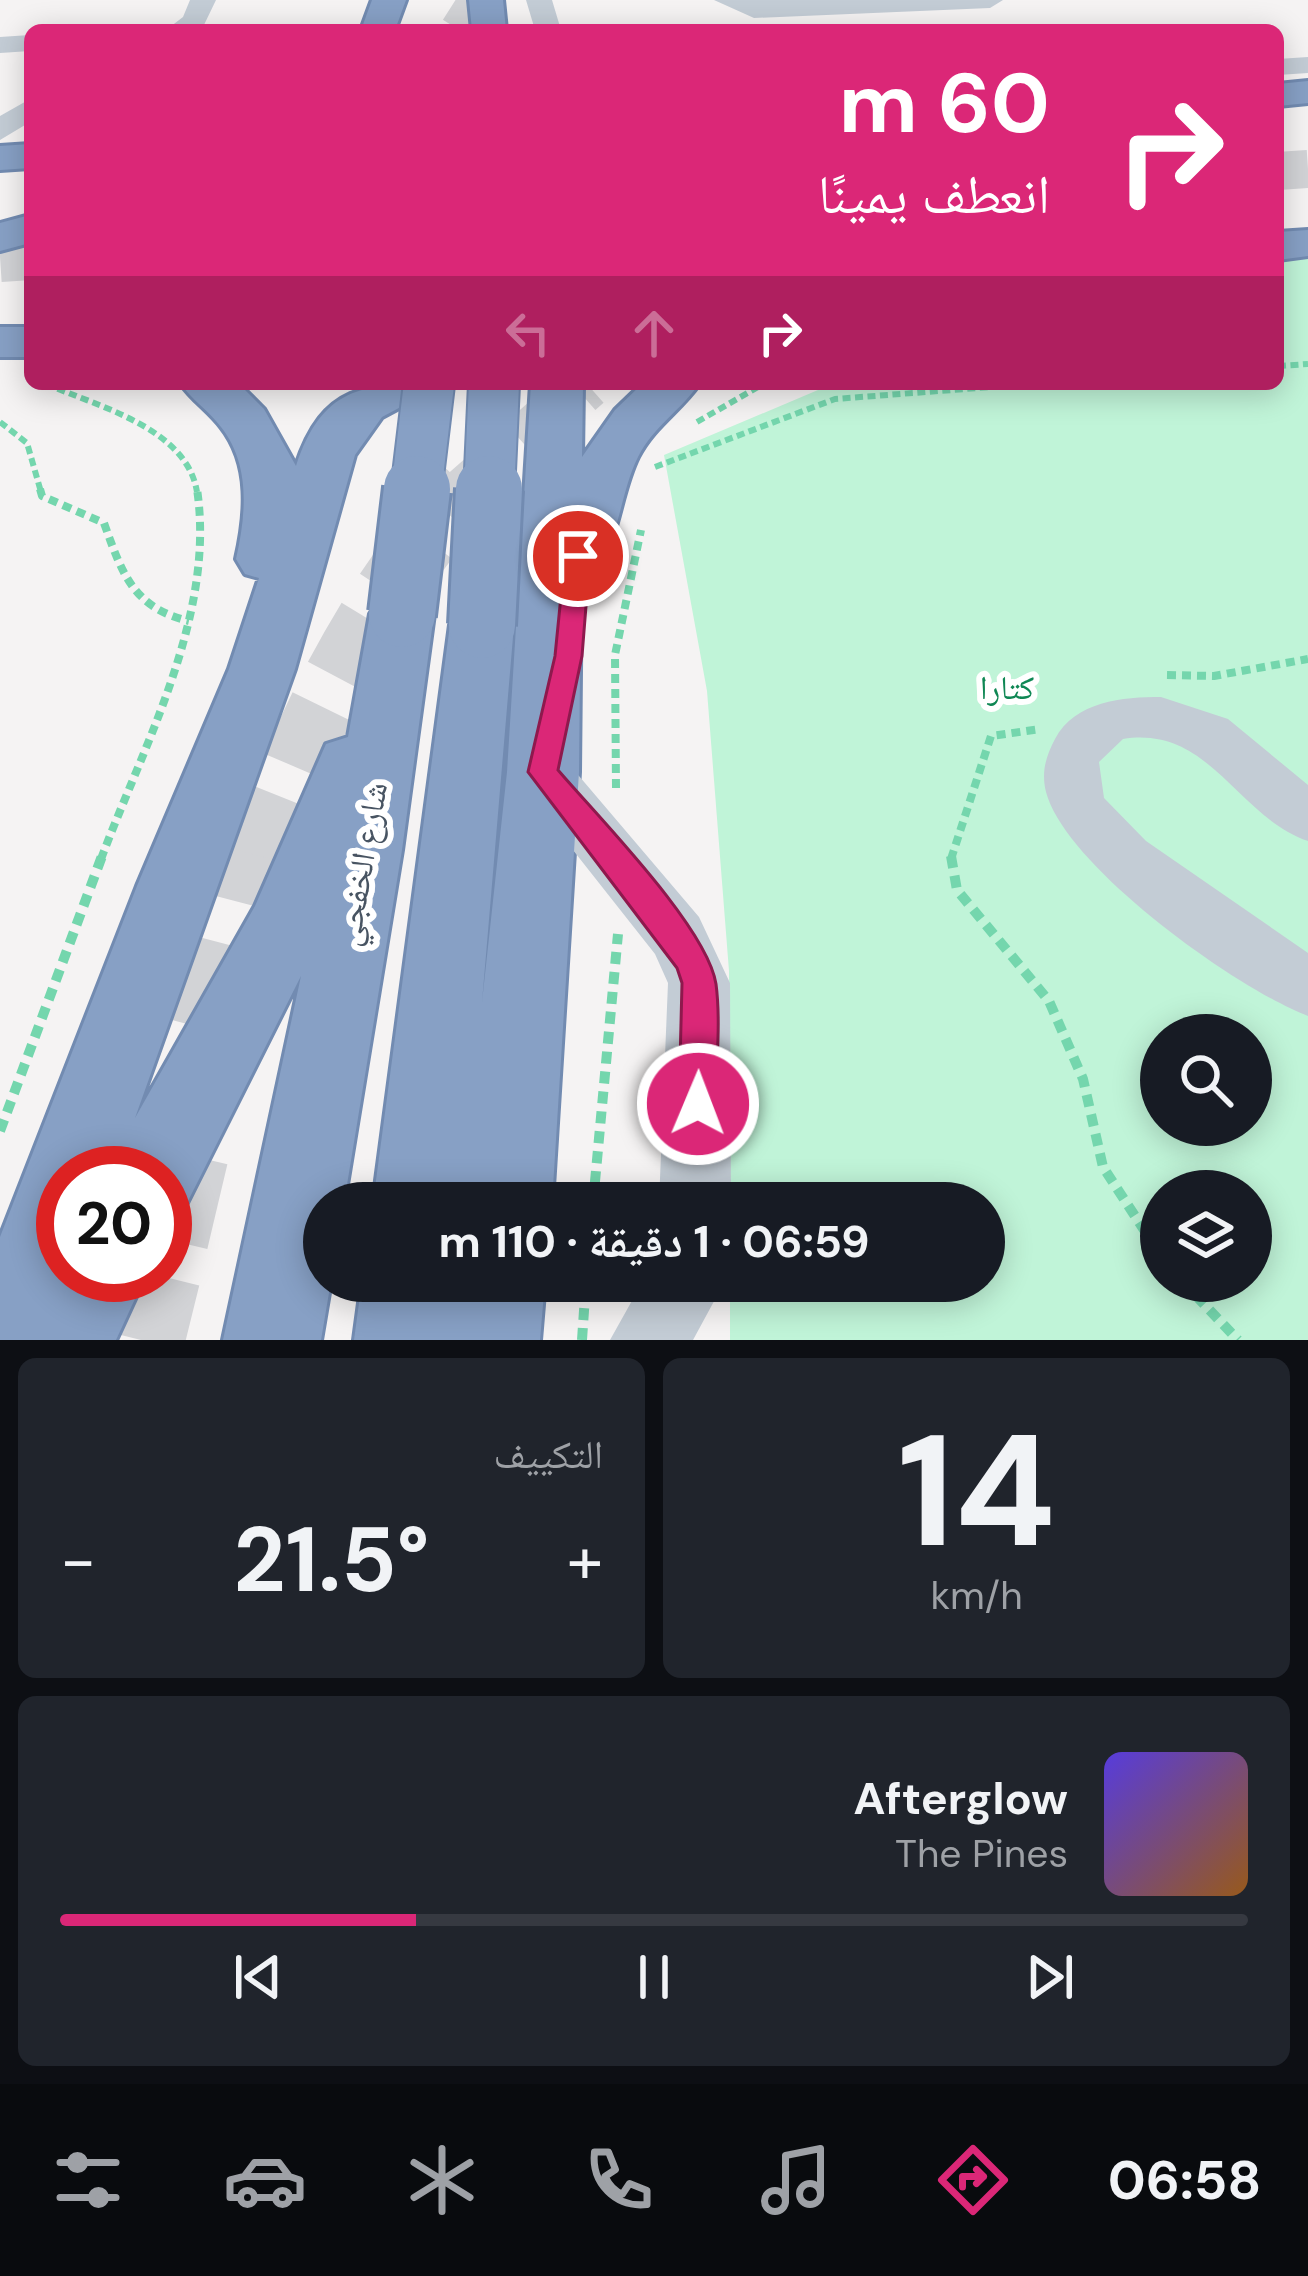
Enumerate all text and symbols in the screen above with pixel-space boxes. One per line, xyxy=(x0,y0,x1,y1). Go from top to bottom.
text: 60 m xyxy=(839,49,1050,158)
icon: right xyxy=(1092,72,1248,228)
text: انعطف يمينًا xyxy=(818,159,1050,230)
icon: left xyxy=(495,300,561,366)
icon: ahead xyxy=(621,300,687,366)
icon: right xyxy=(747,300,813,366)
pin xyxy=(527,505,629,607)
icon: arrive xyxy=(545,523,611,589)
park label: كتارا xyxy=(980,666,1035,709)
street label: شارع الخفجي xyxy=(326,779,401,950)
map controls xyxy=(1140,1014,1272,1302)
button: search xyxy=(1140,1014,1272,1146)
position arrow xyxy=(635,1041,761,1167)
speed limit sign: 20 xyxy=(36,1146,192,1302)
button: layers xyxy=(1140,1170,1272,1302)
text: 06:59 · 1 دقيقة · 110 m xyxy=(439,1212,870,1271)
text: 14 xyxy=(897,1390,1056,1593)
text: التكييف xyxy=(494,1429,603,1480)
text: 21.5° xyxy=(233,1502,430,1619)
text: − xyxy=(60,1518,96,1603)
text: + xyxy=(567,1518,603,1603)
text: km/h xyxy=(930,1570,1023,1621)
text: Afterglow xyxy=(853,1769,1068,1828)
text: The Pines xyxy=(895,1828,1068,1879)
icon: previous xyxy=(225,1944,291,2010)
icon: pause xyxy=(621,1944,687,2010)
icon: next xyxy=(1017,1944,1083,2010)
icon: filters xyxy=(46,2138,130,2222)
icon: car xyxy=(223,2138,307,2222)
icon: climate xyxy=(400,2138,484,2222)
icon: phone xyxy=(577,2138,661,2222)
icon: music xyxy=(754,2138,838,2222)
icon: directions xyxy=(931,2138,1015,2222)
text: 06:58 xyxy=(1108,2145,1262,2216)

